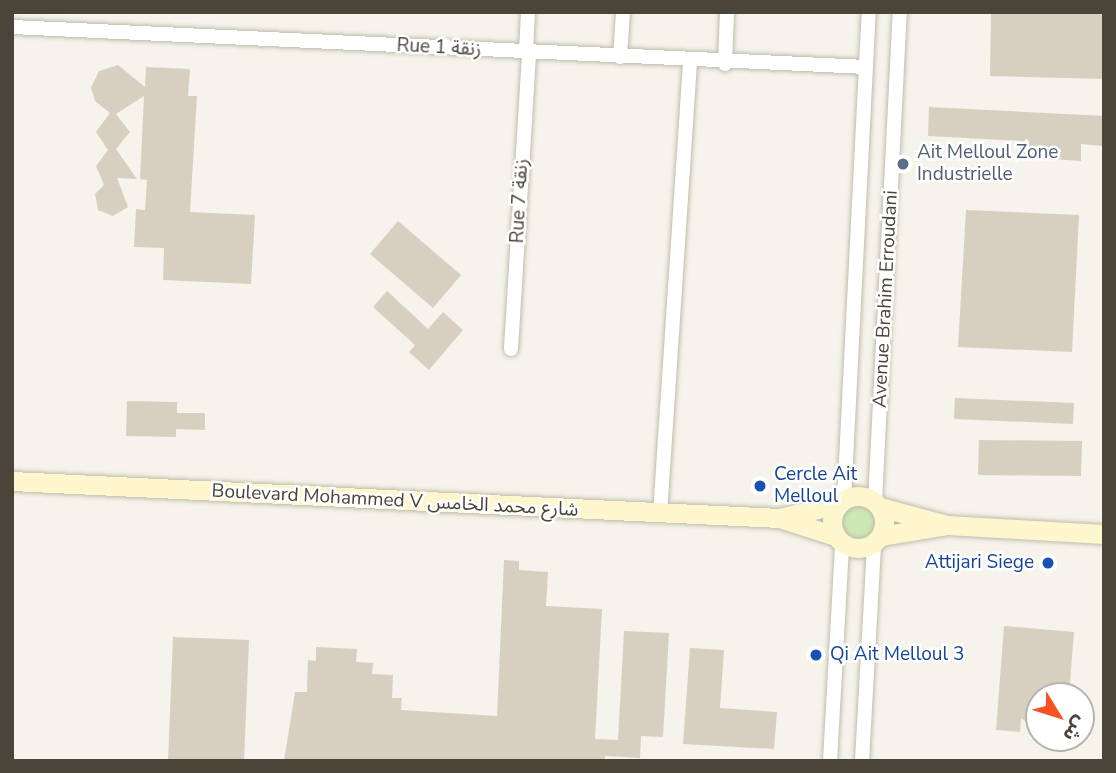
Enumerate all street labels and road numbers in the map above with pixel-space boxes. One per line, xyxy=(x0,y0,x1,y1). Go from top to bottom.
street label: Rue 1 زنقة xyxy=(396,34,482,62)
street label: Rue 7 زنقة xyxy=(506,158,534,244)
street label: Avenue Brahim Erroudani xyxy=(869,190,903,408)
street label: Boulevard Mohammed V شارع محمد الخامس xyxy=(211,480,579,522)

